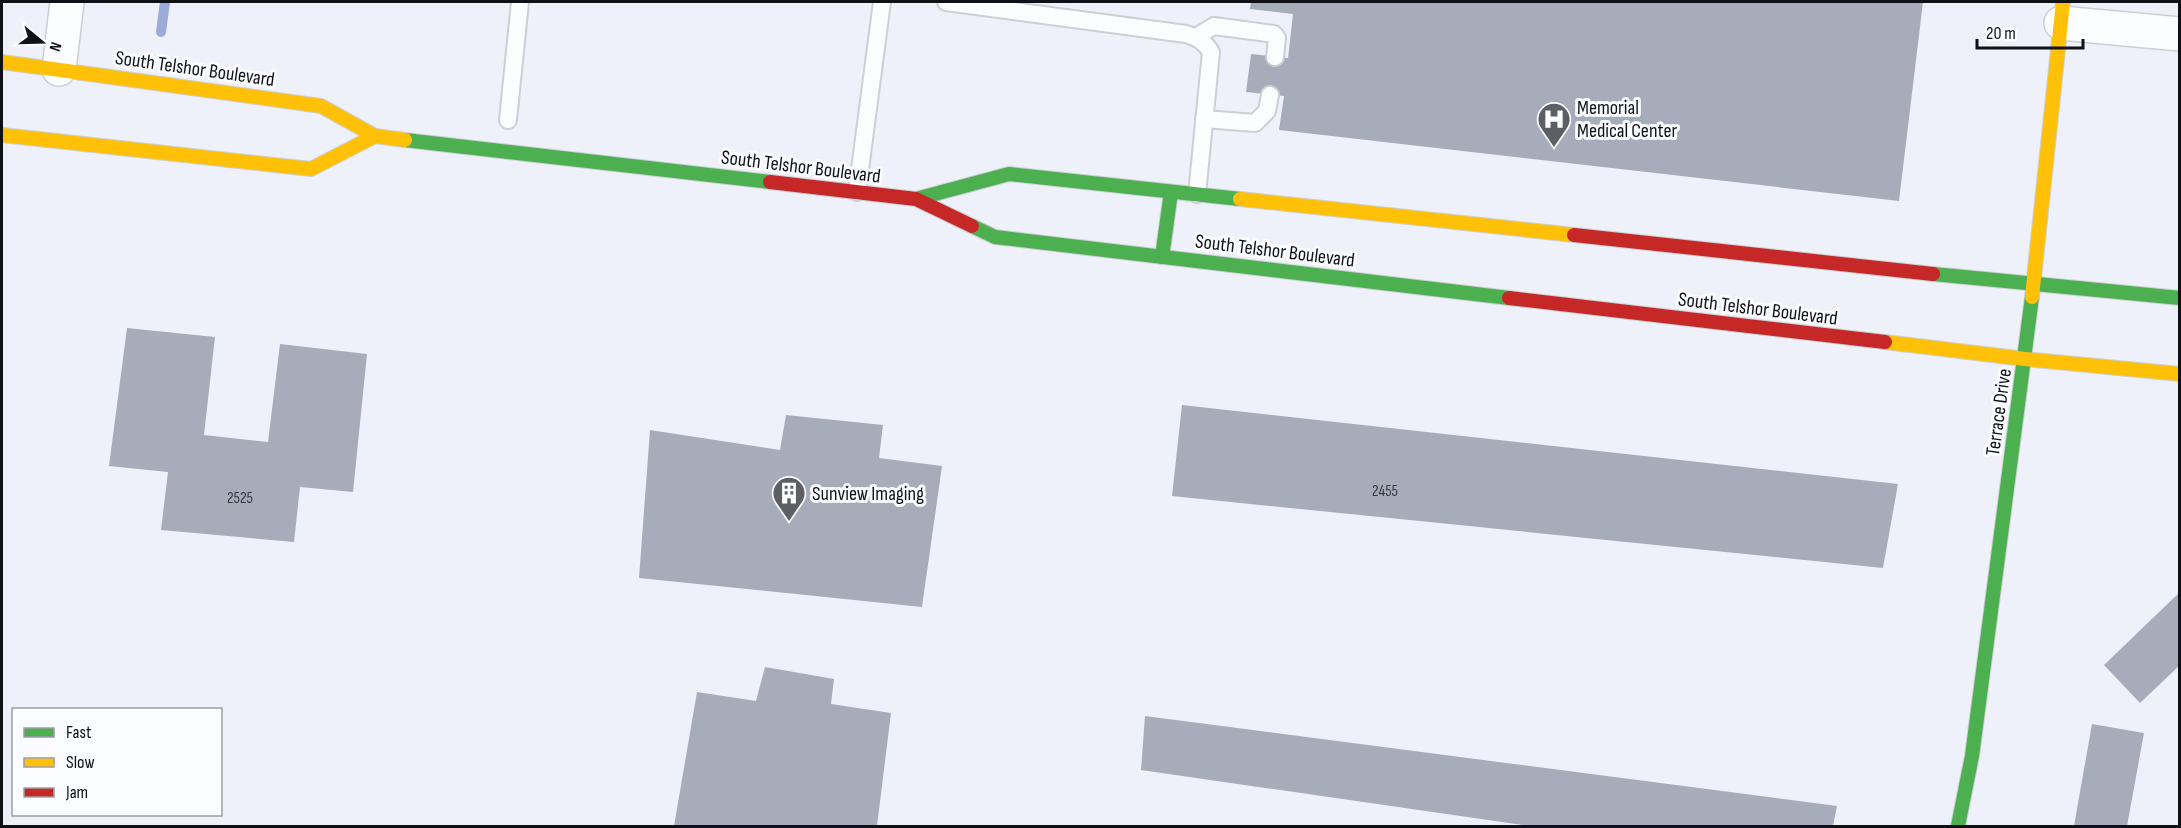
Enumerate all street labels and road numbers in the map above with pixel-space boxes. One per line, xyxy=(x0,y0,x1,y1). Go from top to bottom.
street label: South Telshor Boulevard xyxy=(114,46,276,92)
street label: South Telshor Boulevard xyxy=(720,145,882,189)
street label: South Telshor Boulevard xyxy=(1194,229,1356,273)
street label: South Telshor Boulevard xyxy=(1677,287,1839,331)
street label: Terrace Drive xyxy=(1981,367,2017,457)

